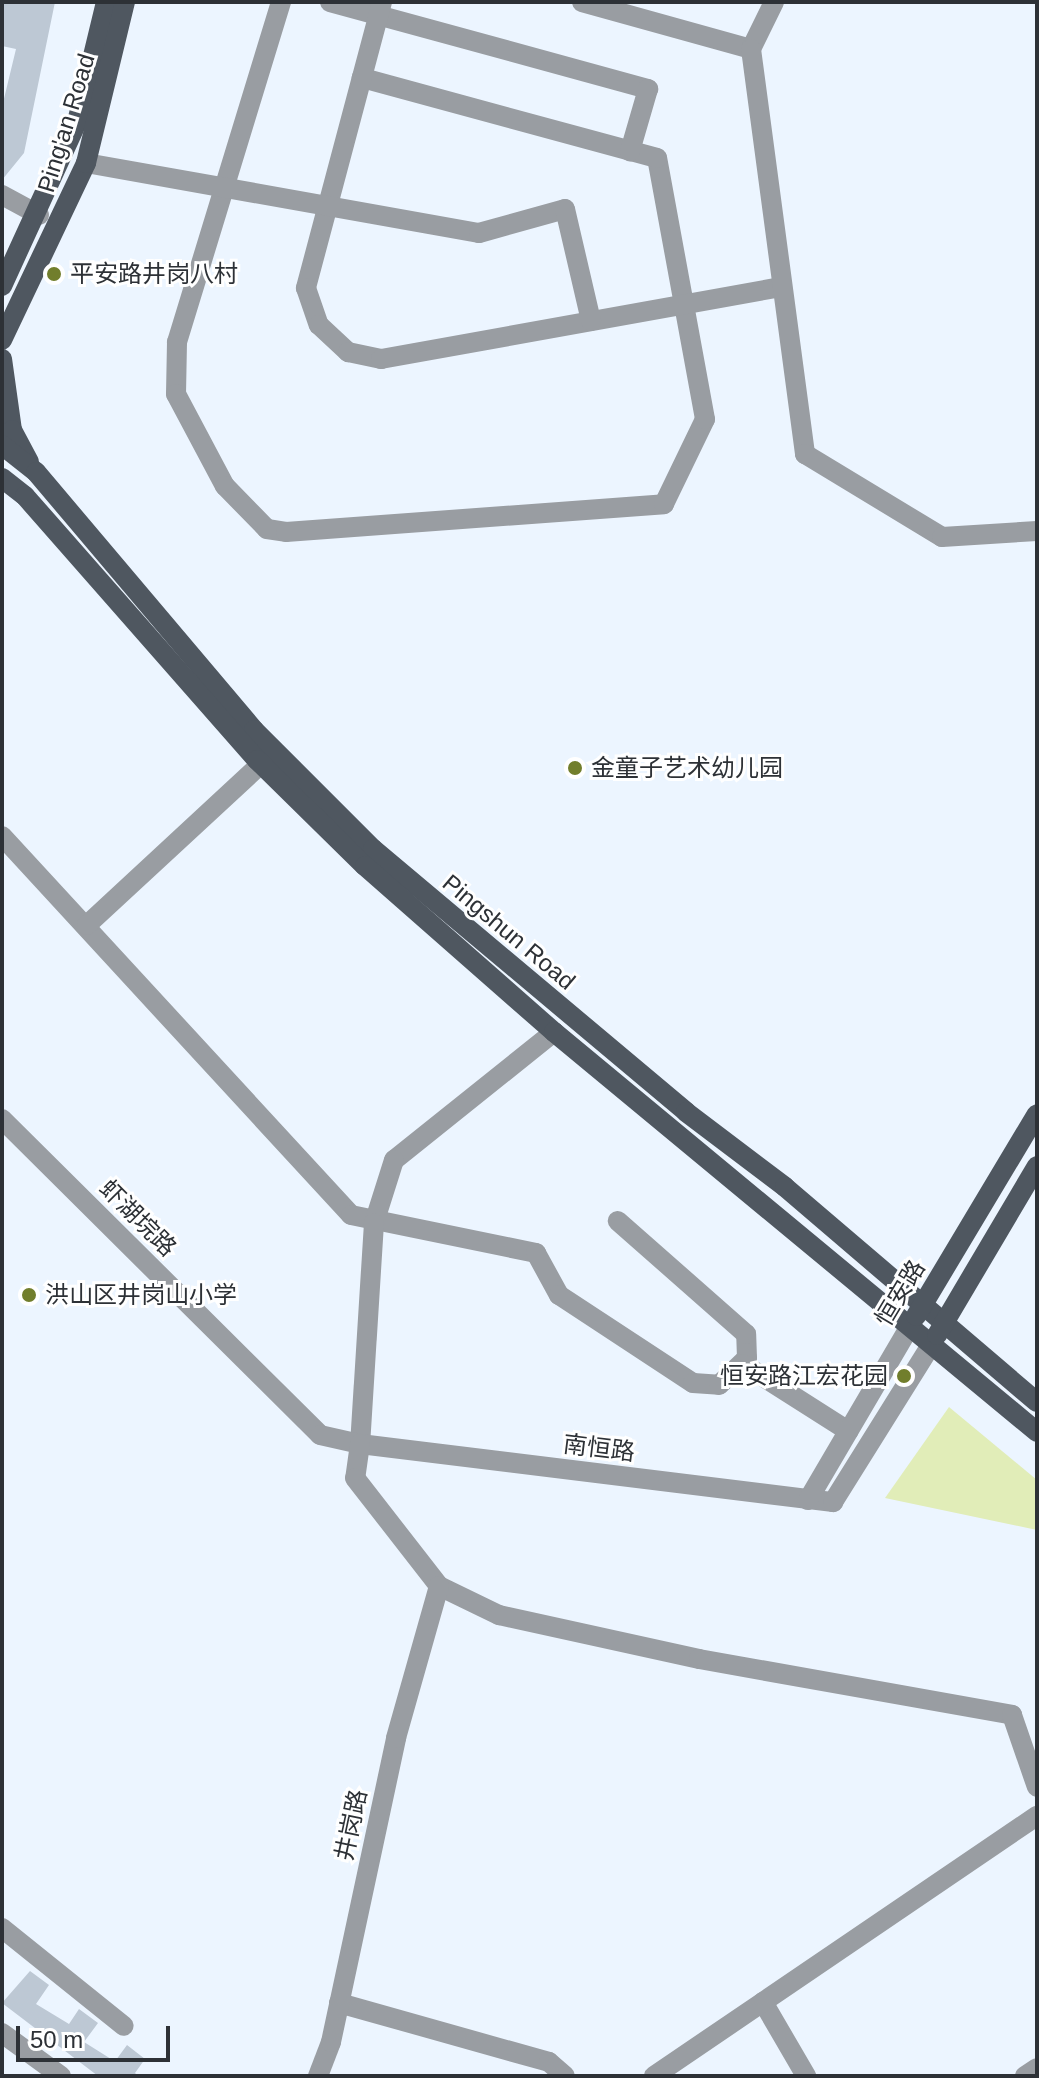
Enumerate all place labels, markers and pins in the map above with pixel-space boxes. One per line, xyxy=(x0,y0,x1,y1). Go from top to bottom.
place label: 平安路井岗八村 xyxy=(70,260,238,288)
marker: 平安路井岗八村 xyxy=(45,265,63,283)
place label: 金童子艺术幼儿园 xyxy=(591,754,783,782)
marker: 金童子艺术幼儿园 xyxy=(566,759,584,777)
place label: 洪山区井岗山小学 xyxy=(45,1281,237,1309)
marker: 洪山区井岗山小学 xyxy=(20,1286,38,1304)
place label: 恒安路江宏花园 xyxy=(720,1362,888,1390)
marker: 恒安路江宏花园 xyxy=(895,1367,913,1385)

